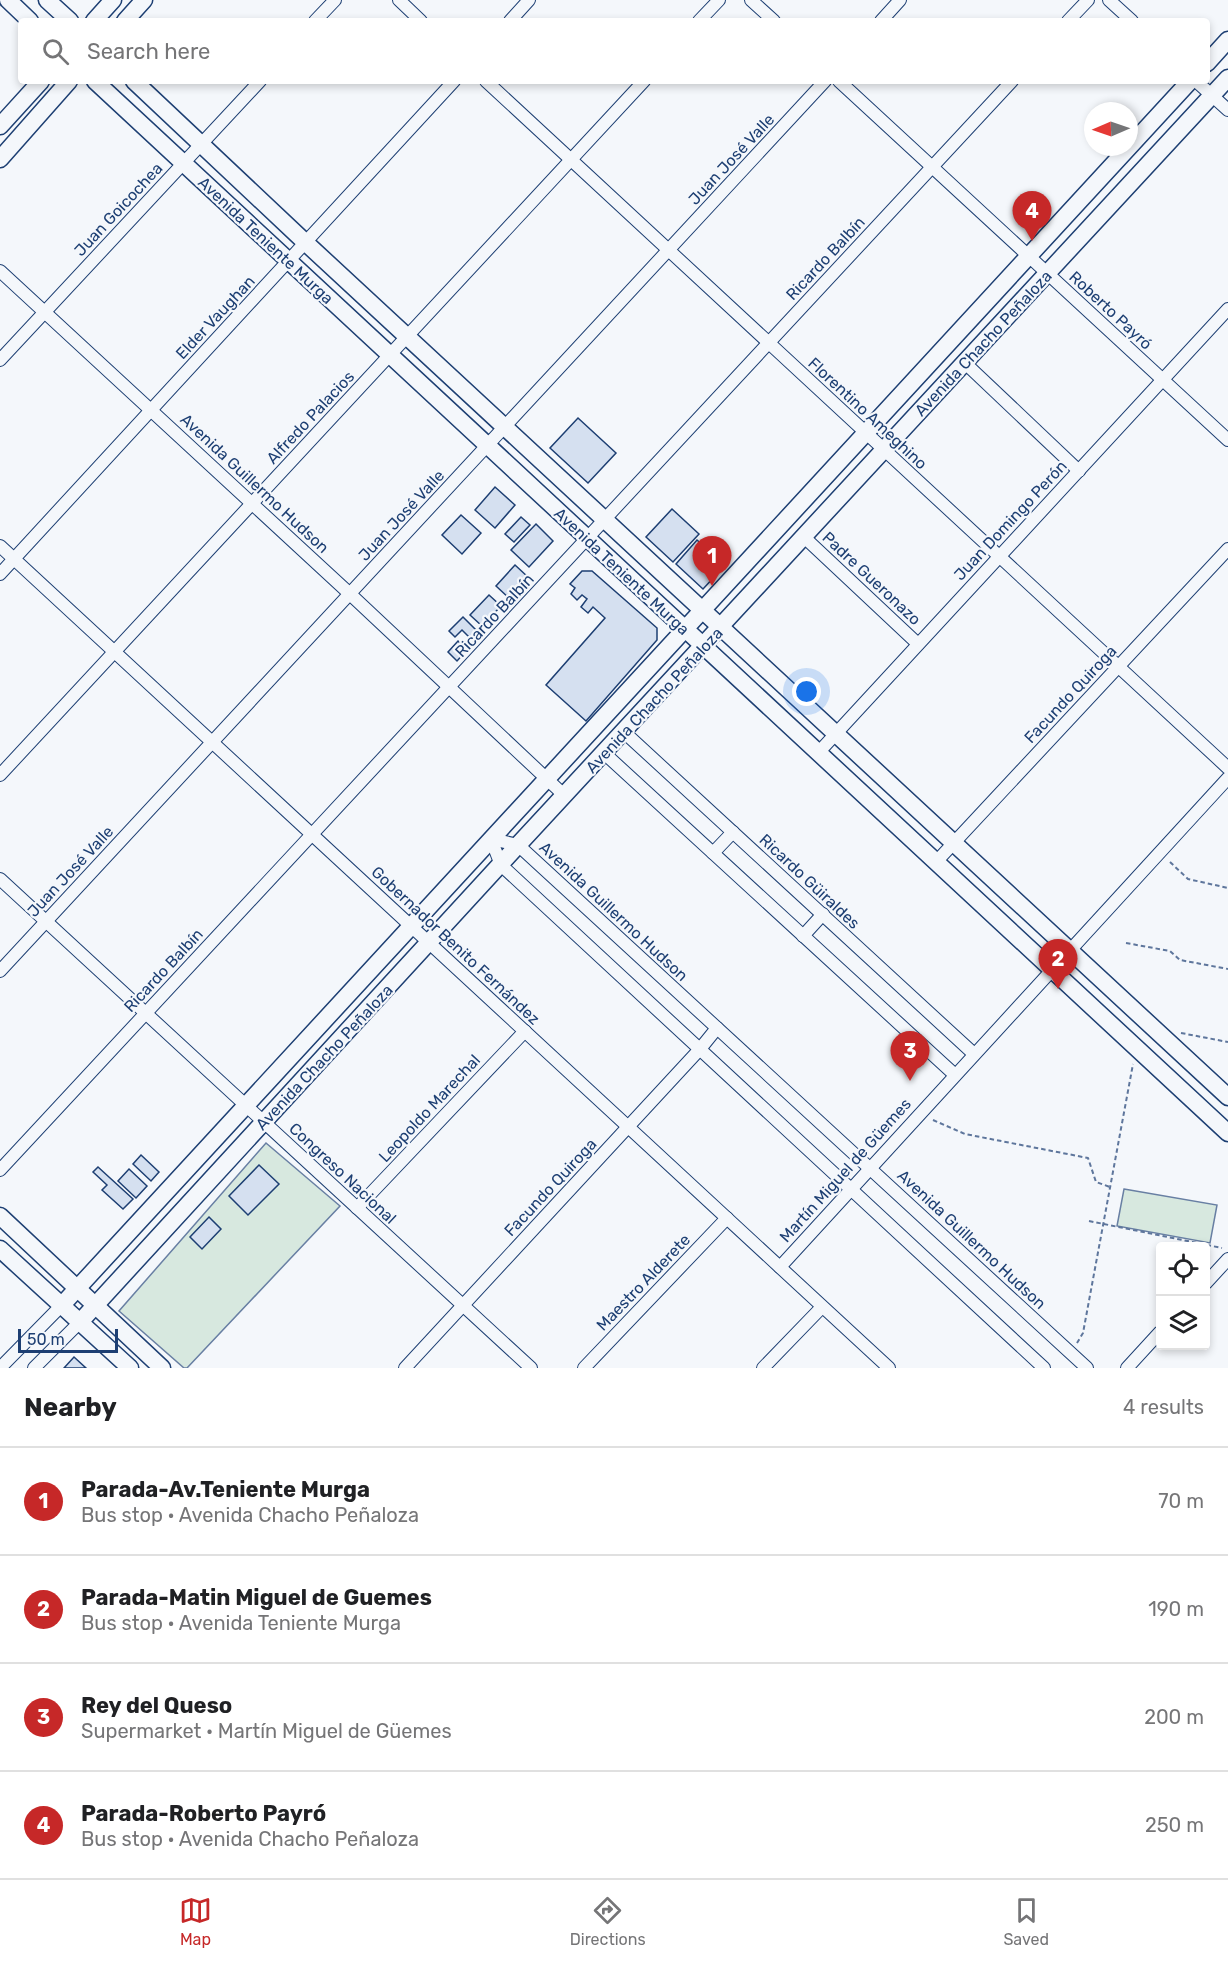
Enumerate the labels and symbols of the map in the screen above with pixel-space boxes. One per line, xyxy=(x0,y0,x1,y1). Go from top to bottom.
north arrow xyxy=(1084,102,1138,156)
street label: Juan José Valle xyxy=(684,110,778,209)
street label: Juan Goicochea xyxy=(70,159,166,260)
street label: Avenida Teniente Murga xyxy=(194,173,337,308)
pin: 4 xyxy=(1012,192,1052,241)
street label: Ricardo Balbín xyxy=(782,213,869,304)
street label: Avenida Chacho Peñaloza xyxy=(911,267,1056,420)
street label: Roberto Payró xyxy=(1065,267,1156,354)
street label: Elder Vaughan xyxy=(172,272,259,363)
street label: Florentino Ameghino xyxy=(804,353,931,473)
street label: Alfredo Palacios xyxy=(262,367,358,468)
street label: Avenida Guillermo Hudson xyxy=(177,410,333,557)
street label: Juan Domingo Perón xyxy=(950,457,1071,584)
street label: Juan José Valle xyxy=(354,466,448,565)
street label: Avenida Teniente Murga xyxy=(550,504,693,639)
street label: Padre Gueronazo xyxy=(819,528,925,629)
pin: 1 xyxy=(692,536,732,586)
street label: Ricardo Balbín xyxy=(451,570,538,661)
street label: Avenida Chacho Peñaloza xyxy=(582,624,727,777)
street label: Facundo Quiroga xyxy=(1020,642,1120,747)
your location xyxy=(792,677,821,706)
street label: Juan José Valle xyxy=(23,822,117,921)
street label: Ricardo Güiraldes xyxy=(756,830,864,933)
street label: Avenida Guillermo Hudson xyxy=(536,838,692,985)
street label: Gobernador Benito Fernández xyxy=(368,862,544,1028)
street label: Ricardo Balbín xyxy=(120,925,207,1016)
pin: 2 xyxy=(1038,940,1078,989)
street label: Avenida Chacho Peñaloza xyxy=(252,981,397,1134)
pin: 3 xyxy=(890,1032,930,1081)
street label: Leopoldo Marechal xyxy=(375,1051,484,1166)
street label: Martín Miguel de Güemes xyxy=(776,1094,915,1246)
street label: Congreso Nacional xyxy=(285,1119,400,1228)
street label: Facundo Quiroga xyxy=(500,1135,600,1240)
street label: Avenida Guillermo Hudson xyxy=(894,1166,1050,1313)
street label: Maestro Alderete xyxy=(593,1230,694,1335)
scale bar xyxy=(18,1326,118,1354)

